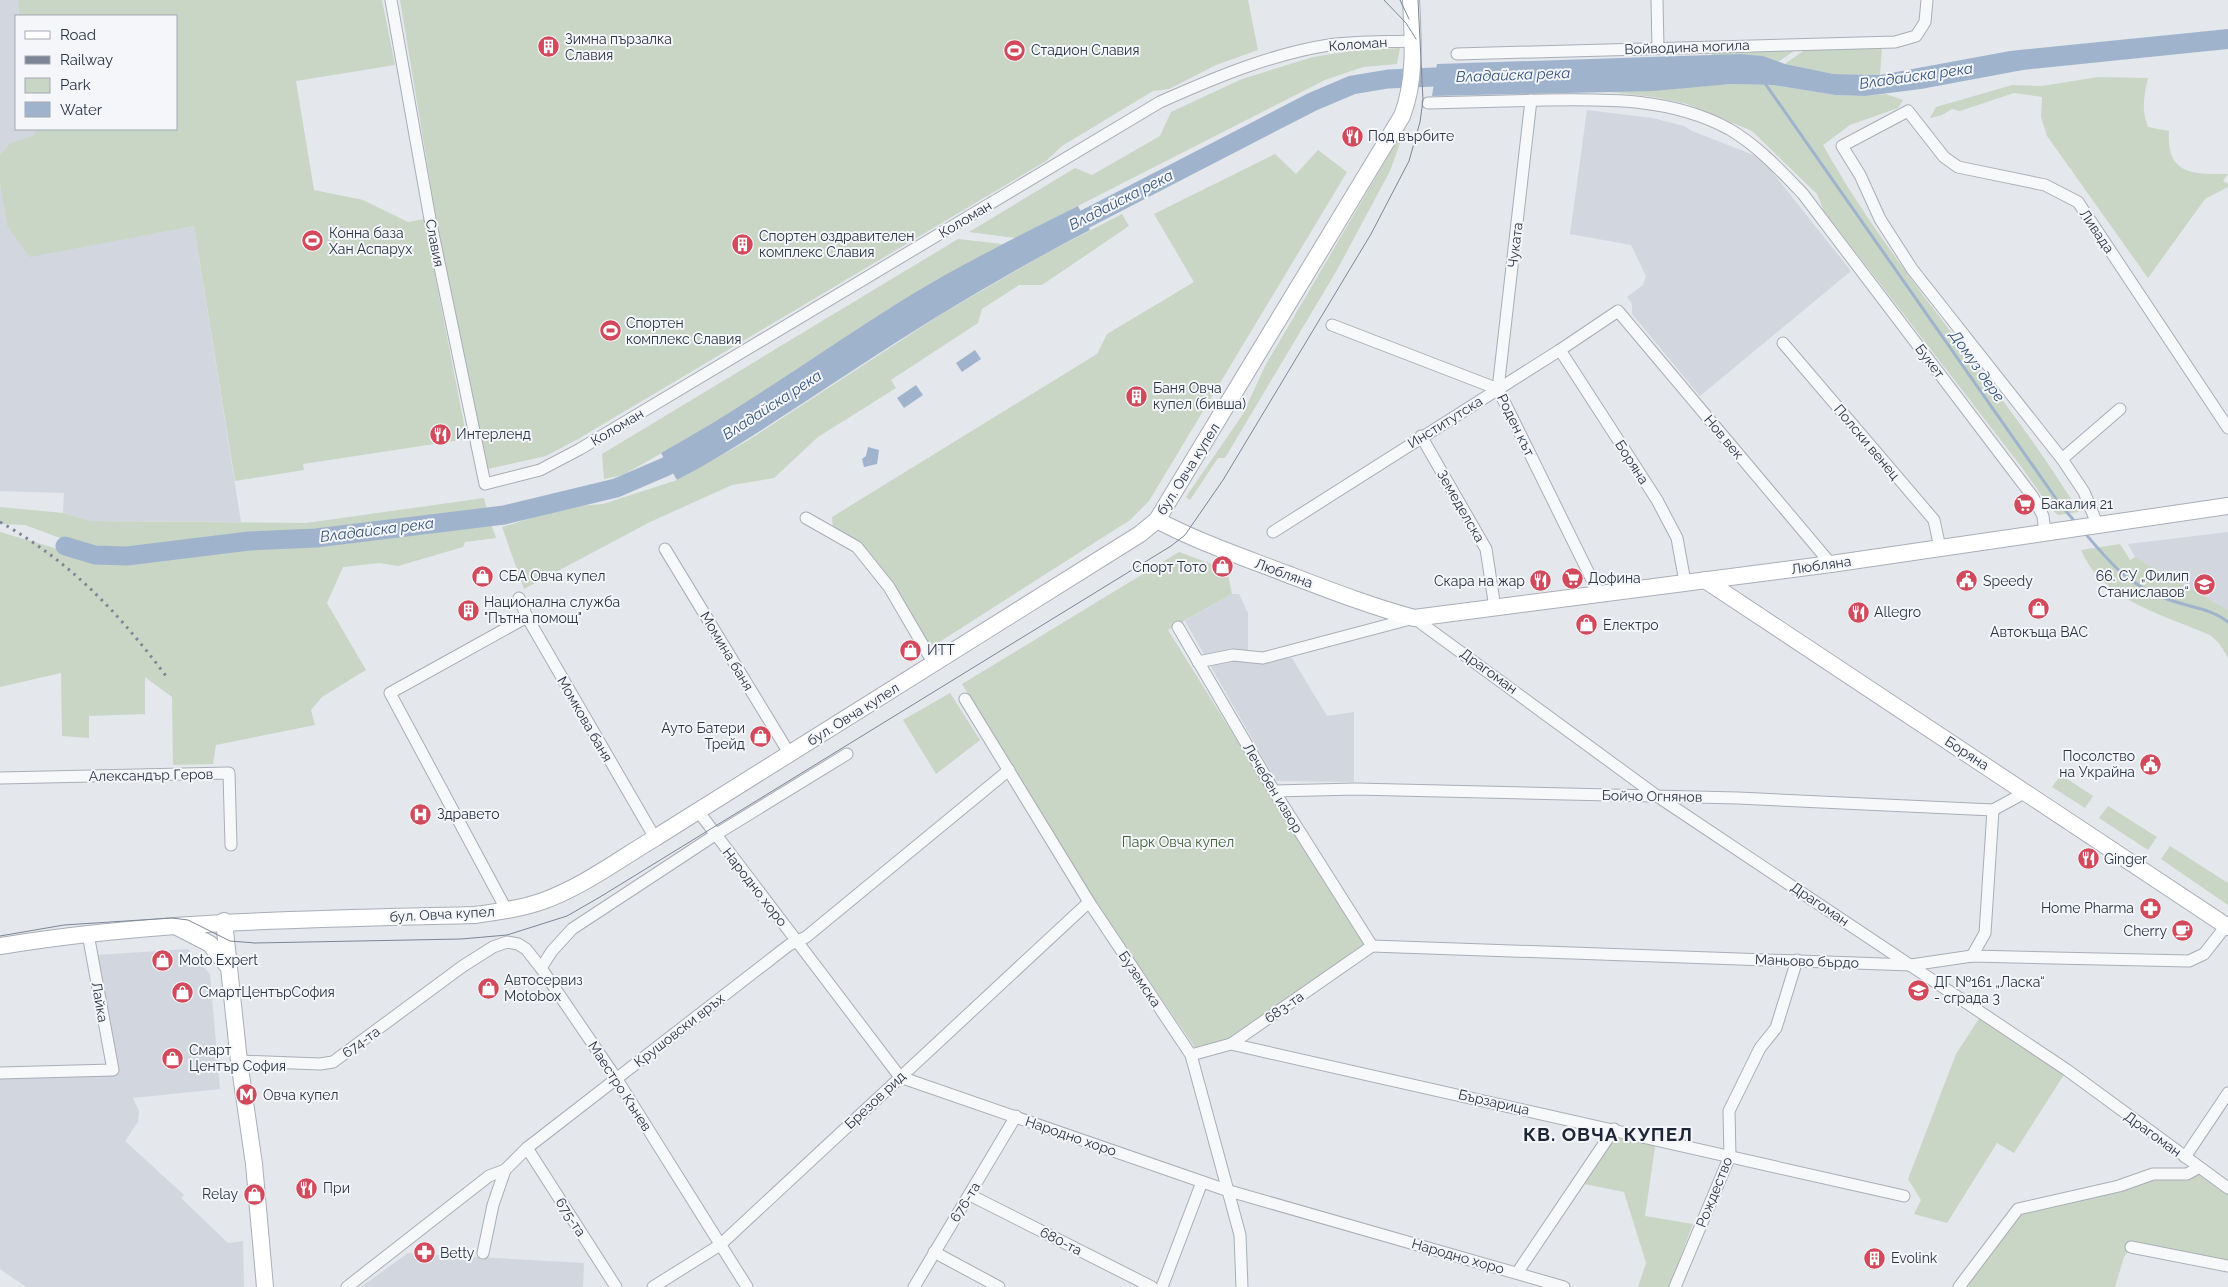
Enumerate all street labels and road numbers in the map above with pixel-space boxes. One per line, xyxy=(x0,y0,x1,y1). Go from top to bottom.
street label: Коломан xyxy=(1328,34,1388,54)
street label: Войводина могила xyxy=(1624,37,1750,57)
street label: Коломан xyxy=(936,197,994,241)
street label: Ливада xyxy=(2077,206,2117,256)
street label: Славия xyxy=(423,218,447,268)
street label: Чуката xyxy=(1504,221,1526,269)
street label: Букет xyxy=(1912,341,1948,381)
street label: Роден кът xyxy=(1494,391,1538,459)
street label: Институтска xyxy=(1405,393,1485,451)
street label: Полски венец xyxy=(1831,401,1903,483)
street label: Коломан xyxy=(588,405,646,449)
street label: Нов век xyxy=(1701,412,1747,462)
street label: бул. Овча купел xyxy=(1153,420,1223,518)
street label: Боряна xyxy=(1612,437,1652,487)
street label: Земеделска xyxy=(1434,467,1488,545)
street label: Любляна xyxy=(1790,553,1852,577)
street label: Любляна xyxy=(1253,555,1315,591)
street label: Момина баня xyxy=(697,609,757,693)
street label: Драгоман xyxy=(1457,645,1521,697)
street label: Момкова баня xyxy=(554,674,616,764)
street label: бул. Овча купел xyxy=(804,679,902,749)
street label: Боряна xyxy=(1942,733,1992,773)
street label: Лечебен извор xyxy=(1240,740,1306,836)
street label: Александър Геров xyxy=(89,766,213,784)
street label: Бойчо Огнянов xyxy=(1602,787,1702,805)
street label: Народно хоро xyxy=(719,844,791,930)
street label: Драгоман xyxy=(1788,879,1852,929)
street label: бул. Овча купел xyxy=(389,903,495,925)
street label: Буземска xyxy=(1116,948,1164,1010)
street label: Маньово бърдо xyxy=(1755,951,1859,971)
street label: Лайка xyxy=(89,980,111,1024)
street label: 683-та xyxy=(1261,988,1307,1026)
street label: Крушовски връх xyxy=(631,990,727,1070)
street label: 674-та xyxy=(339,1023,383,1061)
street label: Маестро Кънев xyxy=(585,1038,655,1134)
street label: Брезов рид xyxy=(841,1068,909,1132)
street label: Бързарица xyxy=(1457,1086,1531,1118)
street label: Драгоман xyxy=(2121,1108,2185,1160)
street label: Народно хоро xyxy=(1023,1113,1119,1159)
street label: Рождество xyxy=(1693,1154,1735,1230)
street label: 676-та xyxy=(947,1179,983,1225)
street label: 675-та xyxy=(553,1195,589,1239)
street label: 680-та xyxy=(1037,1224,1085,1258)
street label: Народно хоро xyxy=(1410,1235,1506,1277)

